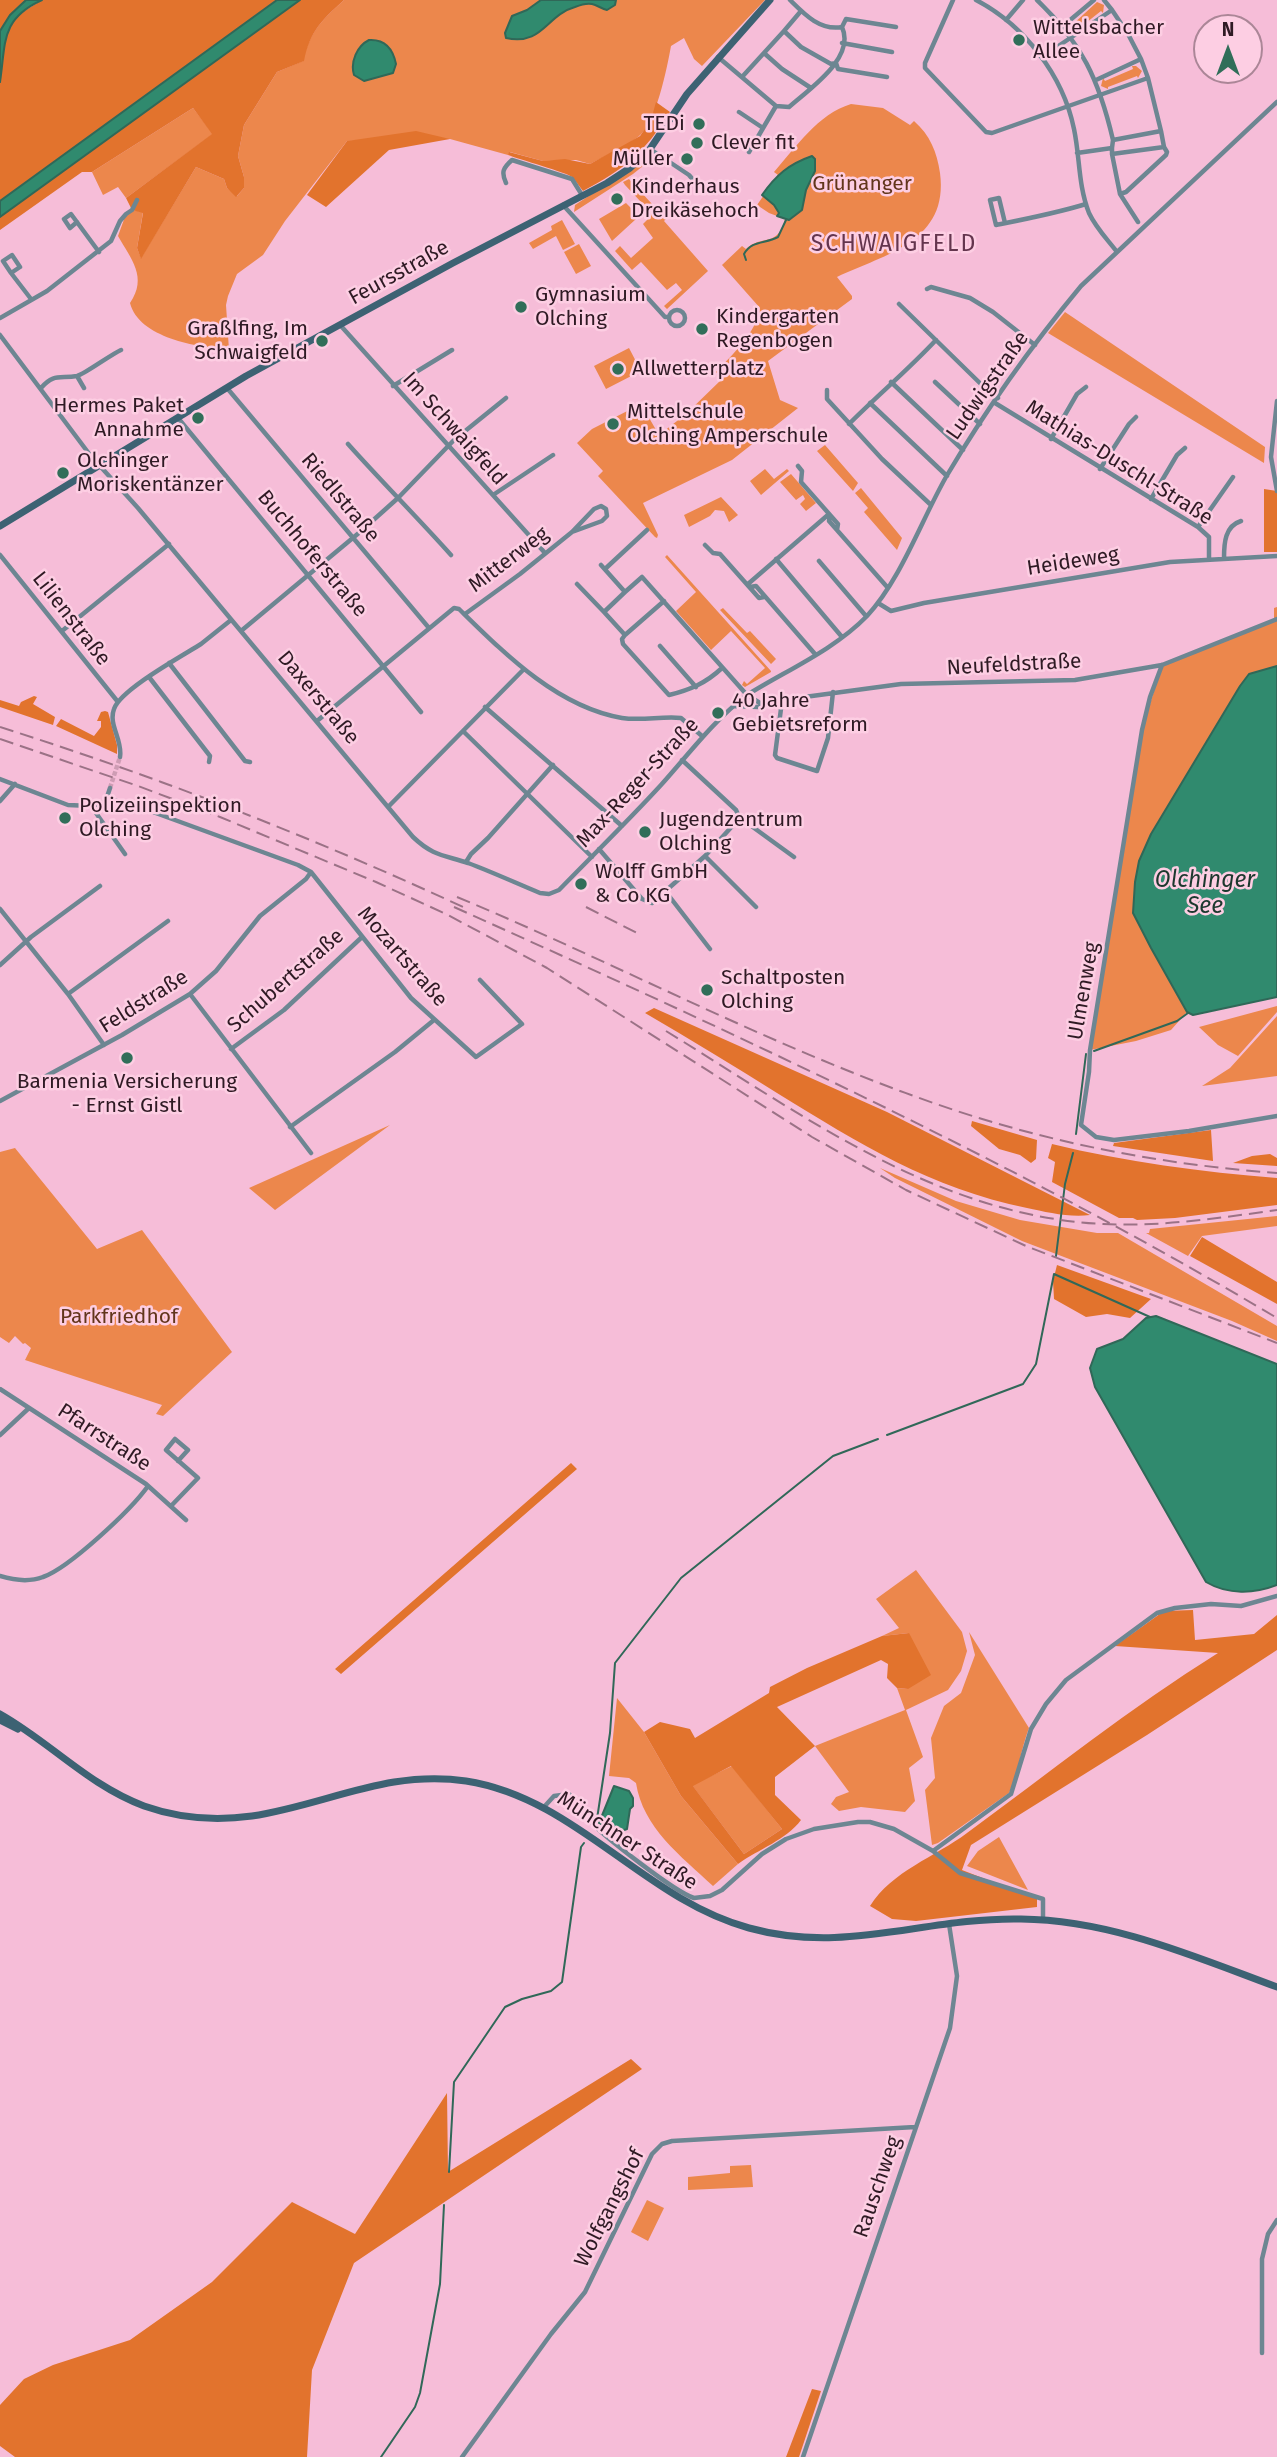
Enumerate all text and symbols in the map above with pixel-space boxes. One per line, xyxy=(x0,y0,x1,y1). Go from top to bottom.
north arrow xyxy=(1193,14,1263,84)
place label: Wittelsbacher Allee xyxy=(1033,15,1164,65)
text: N xyxy=(1222,18,1234,41)
marker: Wittelsbacher Allee xyxy=(1011,32,1027,48)
place label: TEDi xyxy=(643,111,685,137)
marker: TEDi xyxy=(691,116,707,132)
place label: Clever fit xyxy=(711,130,795,156)
marker: Clever fit xyxy=(689,135,705,151)
place label: Müller xyxy=(613,146,673,172)
marker: Müller xyxy=(679,151,695,167)
park label: Grünanger xyxy=(812,171,912,197)
place label: Kinderhaus Dreikäsehoch xyxy=(631,174,759,224)
marker: Kinderhaus Dreikäsehoch xyxy=(609,191,625,207)
district label: SCHWAIGFELD xyxy=(812,231,976,259)
street label: Feursstraße xyxy=(344,235,454,311)
place label: Gymnasium Olching xyxy=(535,282,646,332)
marker: Gymnasium Olching xyxy=(513,299,529,315)
place label: Kindergarten Regenbogen xyxy=(716,304,839,354)
place label: Graßlfing, Im Schwaigfeld xyxy=(187,316,308,366)
marker: Kindergarten Regenbogen xyxy=(694,321,710,337)
street label: Ludwigstraße xyxy=(941,327,1035,445)
marker: Graßlfing, Im Schwaigfeld xyxy=(314,333,330,349)
place label: Allwetterplatz xyxy=(632,356,764,382)
marker: Allwetterplatz xyxy=(610,361,626,377)
street label: Im Schwaigfeld xyxy=(397,367,511,491)
place label: Hermes Paket Annahme xyxy=(53,393,184,443)
street label: Mathias-Duschl-Straße xyxy=(1021,395,1217,531)
place label: Mittelschule Olching Amperschule xyxy=(627,399,828,449)
marker: Hermes Paket Annahme xyxy=(190,410,206,426)
marker: Mittelschule Olching Amperschule xyxy=(605,416,621,432)
place label: Olchinger Moriskentänzer xyxy=(77,448,223,498)
street label: Riedlstraße xyxy=(295,448,385,548)
marker: Olchinger Moriskentänzer xyxy=(55,465,71,481)
street label: Buchhoferstraße xyxy=(252,485,372,623)
street label: Mitterweg xyxy=(464,522,554,598)
street label: Heideweg xyxy=(1025,542,1121,582)
street label: Lilienstraße xyxy=(27,567,115,671)
street label: Daxerstraße xyxy=(272,646,364,750)
street label: Neufeldstraße xyxy=(946,649,1082,681)
place label: 40 Jahre Gebietsreform xyxy=(732,688,868,738)
marker: 40 Jahre Gebietsreform xyxy=(710,705,726,721)
street label: Max-Reger-Straße xyxy=(571,713,705,853)
place label: Polizeiinspektion Olching xyxy=(79,793,242,843)
place label: Jugendzentrum Olching xyxy=(659,807,803,857)
marker: Polizeiinspektion Olching xyxy=(57,810,73,826)
marker: Jugendzentrum Olching xyxy=(637,824,653,840)
place label: Wolff GmbH & Co KG xyxy=(595,859,708,909)
water label: Olchinger See xyxy=(1155,867,1255,921)
marker: Wolff GmbH & Co KG xyxy=(573,876,589,892)
street label: Mozartstraße xyxy=(352,902,452,1012)
street label: Schubertstraße xyxy=(223,924,349,1038)
street label: Ulmenweg xyxy=(1063,940,1105,1042)
street label: Feldstraße xyxy=(95,965,193,1039)
place label: Schaltposten Olching xyxy=(721,965,845,1015)
marker: Schaltposten Olching xyxy=(699,982,715,998)
marker: Barmenia Versicherung - Ernst Gistl xyxy=(119,1050,135,1066)
place label: Barmenia Versicherung - Ernst Gistl xyxy=(17,1069,237,1119)
park label: Parkfriedhof xyxy=(60,1304,178,1330)
street label: Pfarrstraße xyxy=(53,1399,155,1477)
street label: Münchner Straße xyxy=(552,1786,702,1896)
street label: Rauschweg xyxy=(849,2133,907,2241)
street label: Wolfgangshof xyxy=(569,2145,651,2271)

